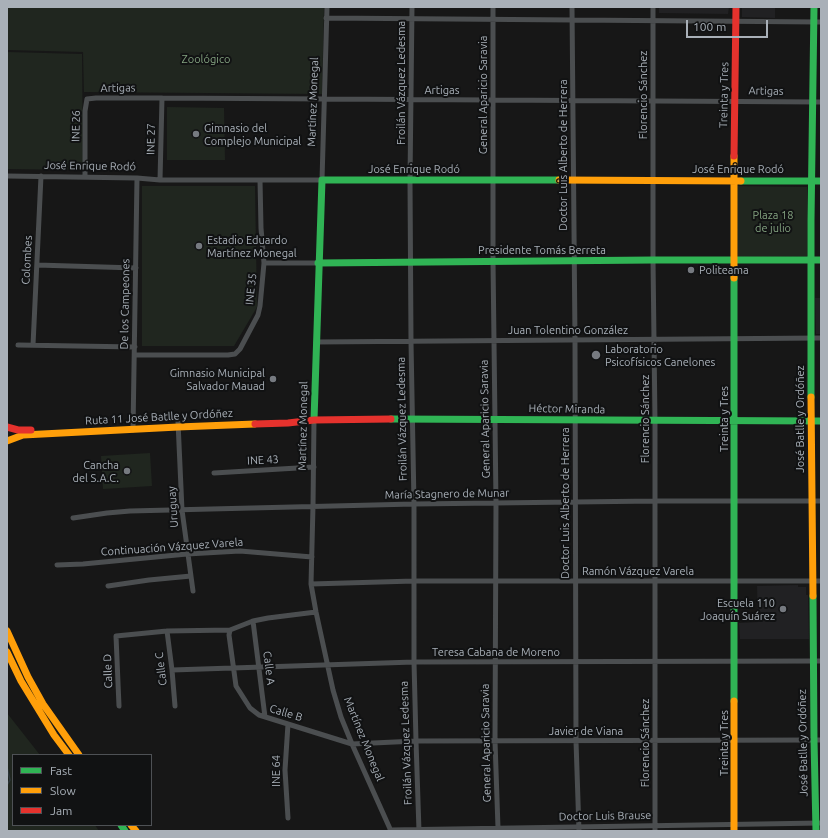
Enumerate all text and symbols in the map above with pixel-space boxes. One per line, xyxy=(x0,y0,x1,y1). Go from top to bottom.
scale bar xyxy=(688,12,770,38)
text: 100 m xyxy=(693,20,726,33)
street label: Froilán Vázquez Ledesma xyxy=(394,21,408,145)
street label: General Aparicio Saravia xyxy=(476,36,490,154)
street label: Florencio Sánchez xyxy=(636,51,650,139)
park label: Zoológico xyxy=(182,52,230,66)
street label: Martínez Monegal xyxy=(305,57,321,147)
street label: Treinta y Tres xyxy=(717,62,731,128)
street label: Doctor Luis Alberto de Herrera xyxy=(556,79,570,231)
street label: Artigas xyxy=(100,81,136,95)
street label: Artigas xyxy=(424,83,460,97)
street label: Artigas xyxy=(748,84,784,98)
street label: INE 26 xyxy=(69,110,83,142)
place label: Gimnasio del Complejo Municipal xyxy=(204,121,301,147)
street label: INE 27 xyxy=(144,123,158,155)
marker: Gimnasio del Complejo Municipal xyxy=(191,129,201,139)
street label: José Enrique Rodó xyxy=(44,159,136,173)
street label: José Enrique Rodó xyxy=(368,162,460,176)
street label: José Enrique Rodó xyxy=(692,162,784,176)
park label: Plaza 18 de julio xyxy=(753,208,793,234)
place label: Estadio Eduardo Martínez Monegal xyxy=(207,233,297,259)
street label: Colombes xyxy=(19,235,35,285)
marker: Estadio Eduardo Martínez Monegal xyxy=(194,241,204,251)
street label: Presidente Tomás Berreta xyxy=(478,243,606,257)
street label: De los Campeones xyxy=(118,258,132,350)
place label: Politeama xyxy=(699,263,749,277)
marker: Politeama xyxy=(686,265,696,275)
street label: INE 35 xyxy=(243,273,259,305)
street label: Juan Tolentino González xyxy=(508,323,628,337)
place label: Laboratorio Psicofísicos Canelones xyxy=(605,342,715,368)
marker: Laboratorio Psicofísicos Canelones xyxy=(590,349,602,361)
street label: Froilán Vázquez Ledesma xyxy=(394,357,410,481)
street label: General Aparicio Saravia xyxy=(477,360,493,478)
street label: José Batlle y Ordóñez xyxy=(793,365,807,473)
place label: Gimnasio Municipal Salvador Mauad xyxy=(170,366,265,392)
marker: Gimnasio Municipal Salvador Mauad xyxy=(268,374,278,384)
street label: Florencio Sánchez xyxy=(638,375,652,463)
street label: Martínez Monegal xyxy=(296,381,310,471)
street label: Treinta y Tres xyxy=(717,386,731,452)
street label: Héctor Miranda xyxy=(529,402,605,416)
street label: Ruta 11 José Batlle y Ordóñez xyxy=(85,407,233,427)
street label: Doctor Luis Alberto de Herrera xyxy=(558,427,572,579)
street label: INE 43 xyxy=(247,453,279,467)
place label: Cancha del S.A.C. xyxy=(73,458,119,484)
marker: Cancha del S.A.C. xyxy=(122,466,132,476)
street label: Uruguay xyxy=(165,486,181,528)
street label: María Stagnero de Munar xyxy=(385,486,509,502)
street label: Continuación Vázquez Varela xyxy=(100,535,244,559)
street label: Ramón Vázquez Varela xyxy=(582,564,694,578)
place label: Escuela 110 Joaquín Suárez xyxy=(700,596,775,622)
marker: Escuela 110 Joaquín Suárez xyxy=(778,604,788,614)
street label: Teresa Cabana de Moreno xyxy=(432,645,560,659)
street label: Calle A xyxy=(260,650,278,686)
street label: Calle C xyxy=(152,652,170,686)
street label: Calle D xyxy=(101,654,115,688)
street label: Froilán Vázquez Ledesma xyxy=(397,681,415,805)
street label: General Aparicio Saravia xyxy=(478,684,494,802)
street label: José Batlle y Ordóñez xyxy=(795,689,811,797)
street label: Martínez Monegal xyxy=(341,695,387,783)
street label: Florencio Sánchez xyxy=(638,699,652,787)
street label: Calle B xyxy=(268,702,304,724)
street label: Treinta y Tres xyxy=(717,710,731,776)
street label: Javier de Viana xyxy=(549,724,623,738)
legend xyxy=(12,754,152,826)
street label: INE 64 xyxy=(269,755,283,787)
text: Fast xyxy=(50,764,72,777)
text: Slow xyxy=(50,784,76,797)
text: Jam xyxy=(50,804,72,817)
street label: Doctor Luis Brause xyxy=(559,809,651,823)

